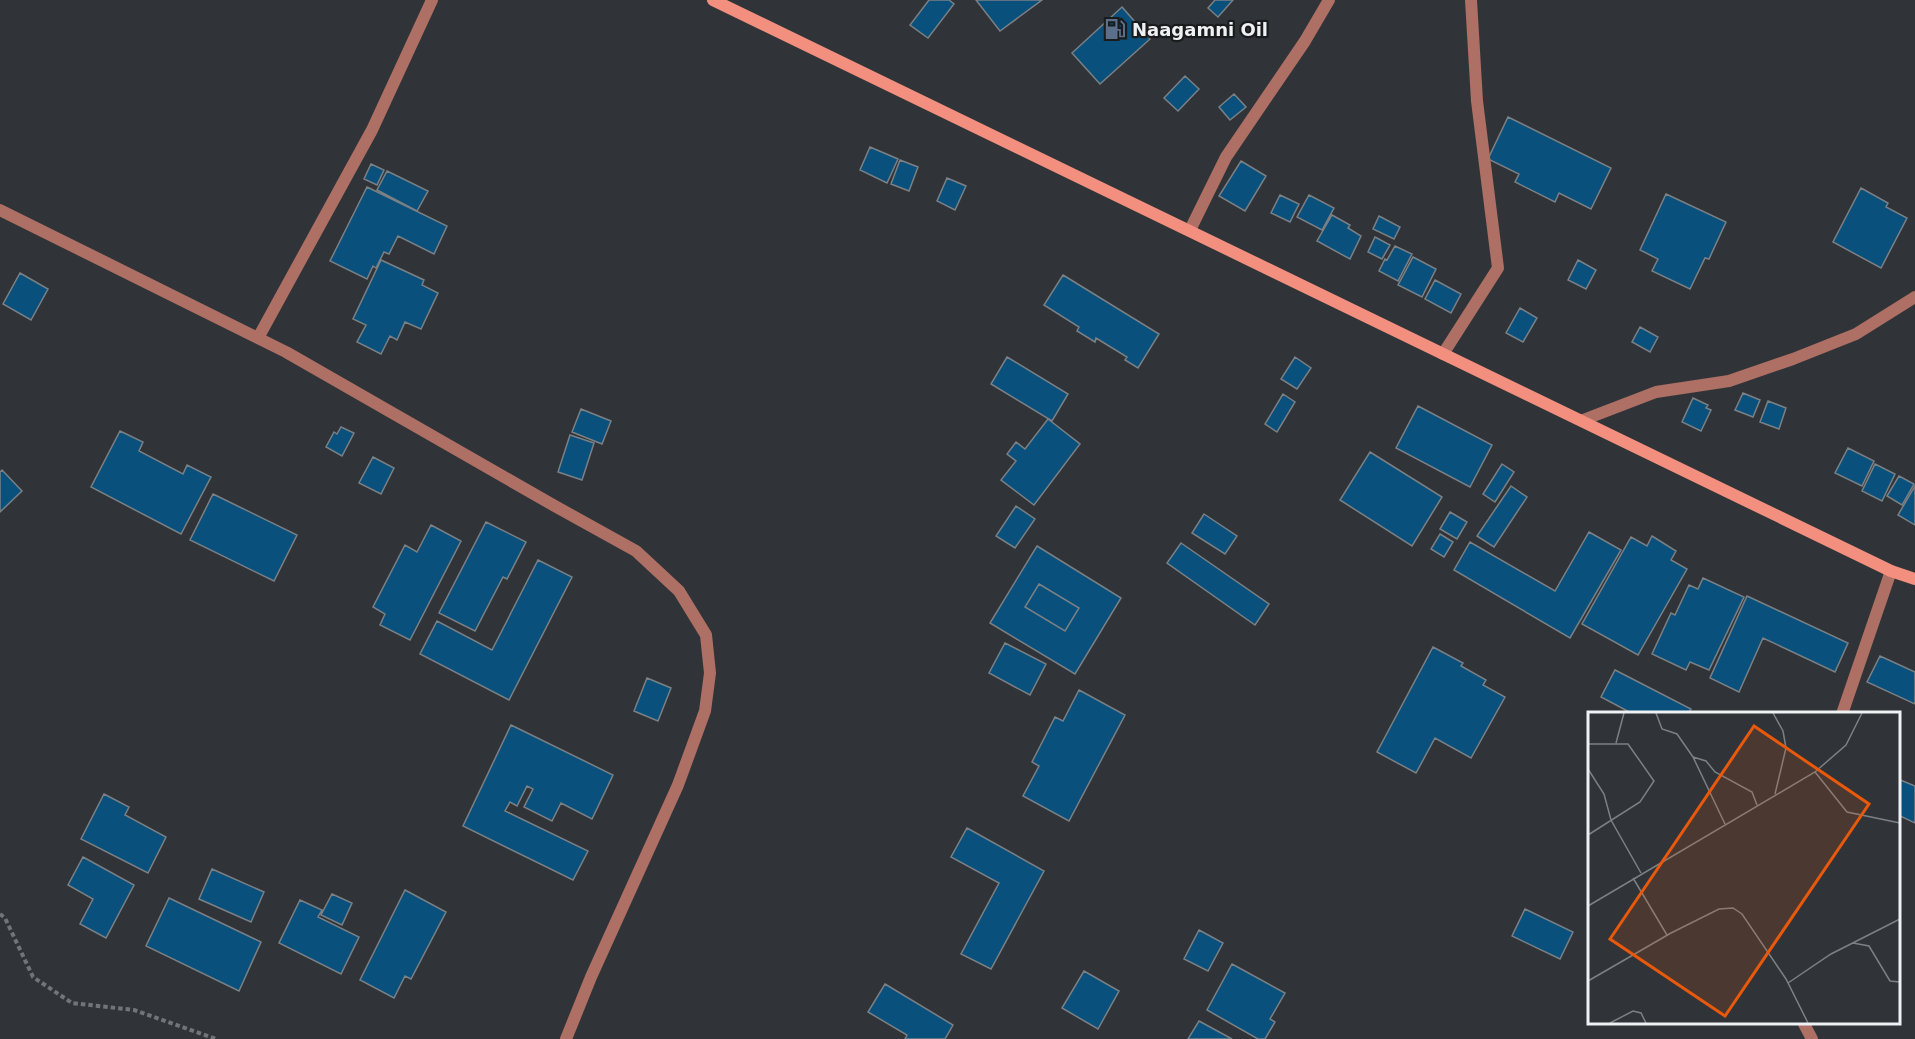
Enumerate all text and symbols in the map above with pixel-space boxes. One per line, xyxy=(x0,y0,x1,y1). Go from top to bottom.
fuel station icon: Naagamni Oil xyxy=(1103,17,1127,41)
place label: Naagamni Oil xyxy=(1132,19,1268,40)
inset map xyxy=(1588,712,1900,1024)

